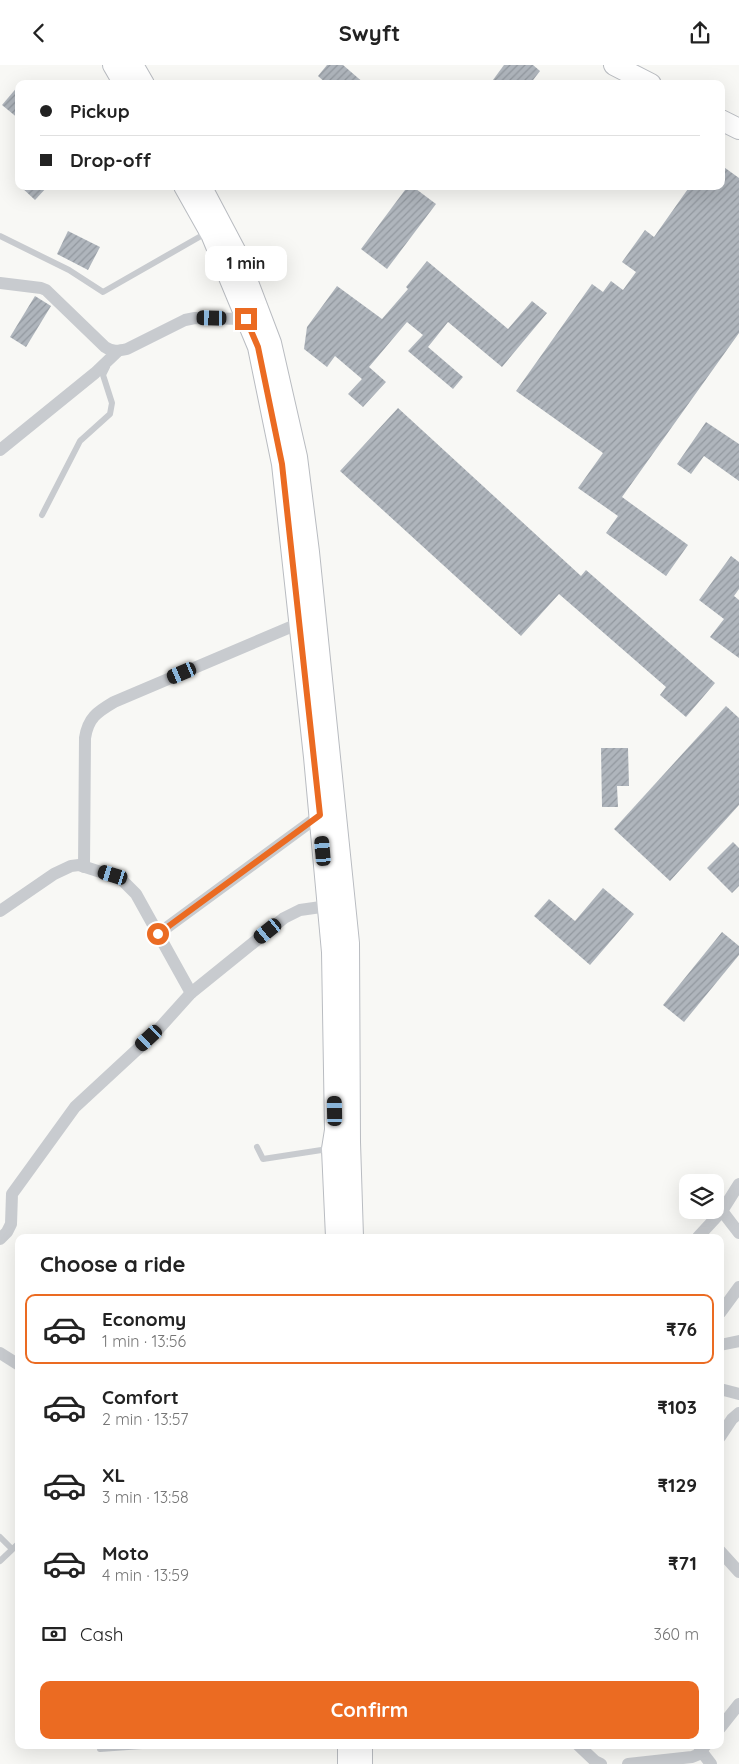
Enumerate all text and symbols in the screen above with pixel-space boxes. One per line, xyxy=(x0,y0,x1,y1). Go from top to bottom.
icon: back xyxy=(25,19,53,47)
text: Swyft xyxy=(339,19,400,47)
icon: share xyxy=(686,19,714,47)
text: Pickup xyxy=(70,99,130,123)
text: Drop-off xyxy=(70,148,151,172)
callout: 1 min xyxy=(205,247,287,281)
text: 1 min xyxy=(227,253,265,273)
route end xyxy=(235,308,257,330)
car xyxy=(196,310,227,326)
car xyxy=(165,660,198,686)
car xyxy=(314,835,331,867)
car xyxy=(96,863,129,887)
car xyxy=(251,916,284,946)
route start xyxy=(147,923,169,945)
car xyxy=(132,1022,165,1054)
car xyxy=(327,1096,342,1126)
map controls xyxy=(679,1174,724,1219)
button: layers xyxy=(679,1174,724,1219)
text: Choose a ride xyxy=(40,1250,185,1278)
icon: car xyxy=(42,1307,87,1352)
text: Economy xyxy=(102,1307,186,1331)
text: ₹76 xyxy=(666,1317,697,1341)
text: 1 min · 13:56 xyxy=(102,1331,186,1351)
icon: car xyxy=(42,1385,87,1430)
text: Comfort xyxy=(102,1385,179,1409)
text: ₹103 xyxy=(657,1395,697,1419)
text: 2 min · 13:57 xyxy=(102,1409,189,1429)
icon: car xyxy=(42,1463,87,1508)
text: XL xyxy=(102,1463,125,1487)
text: ₹129 xyxy=(657,1473,697,1497)
text: 3 min · 13:58 xyxy=(102,1487,189,1507)
icon: car xyxy=(42,1541,87,1586)
text: Moto xyxy=(102,1541,149,1565)
text: ₹71 xyxy=(668,1551,697,1575)
text: 4 min · 13:59 xyxy=(102,1565,189,1585)
icon: cash xyxy=(40,1620,68,1648)
text: Cash xyxy=(80,1622,124,1646)
text: 360 m xyxy=(654,1624,699,1644)
button: Confirm xyxy=(40,1681,699,1739)

